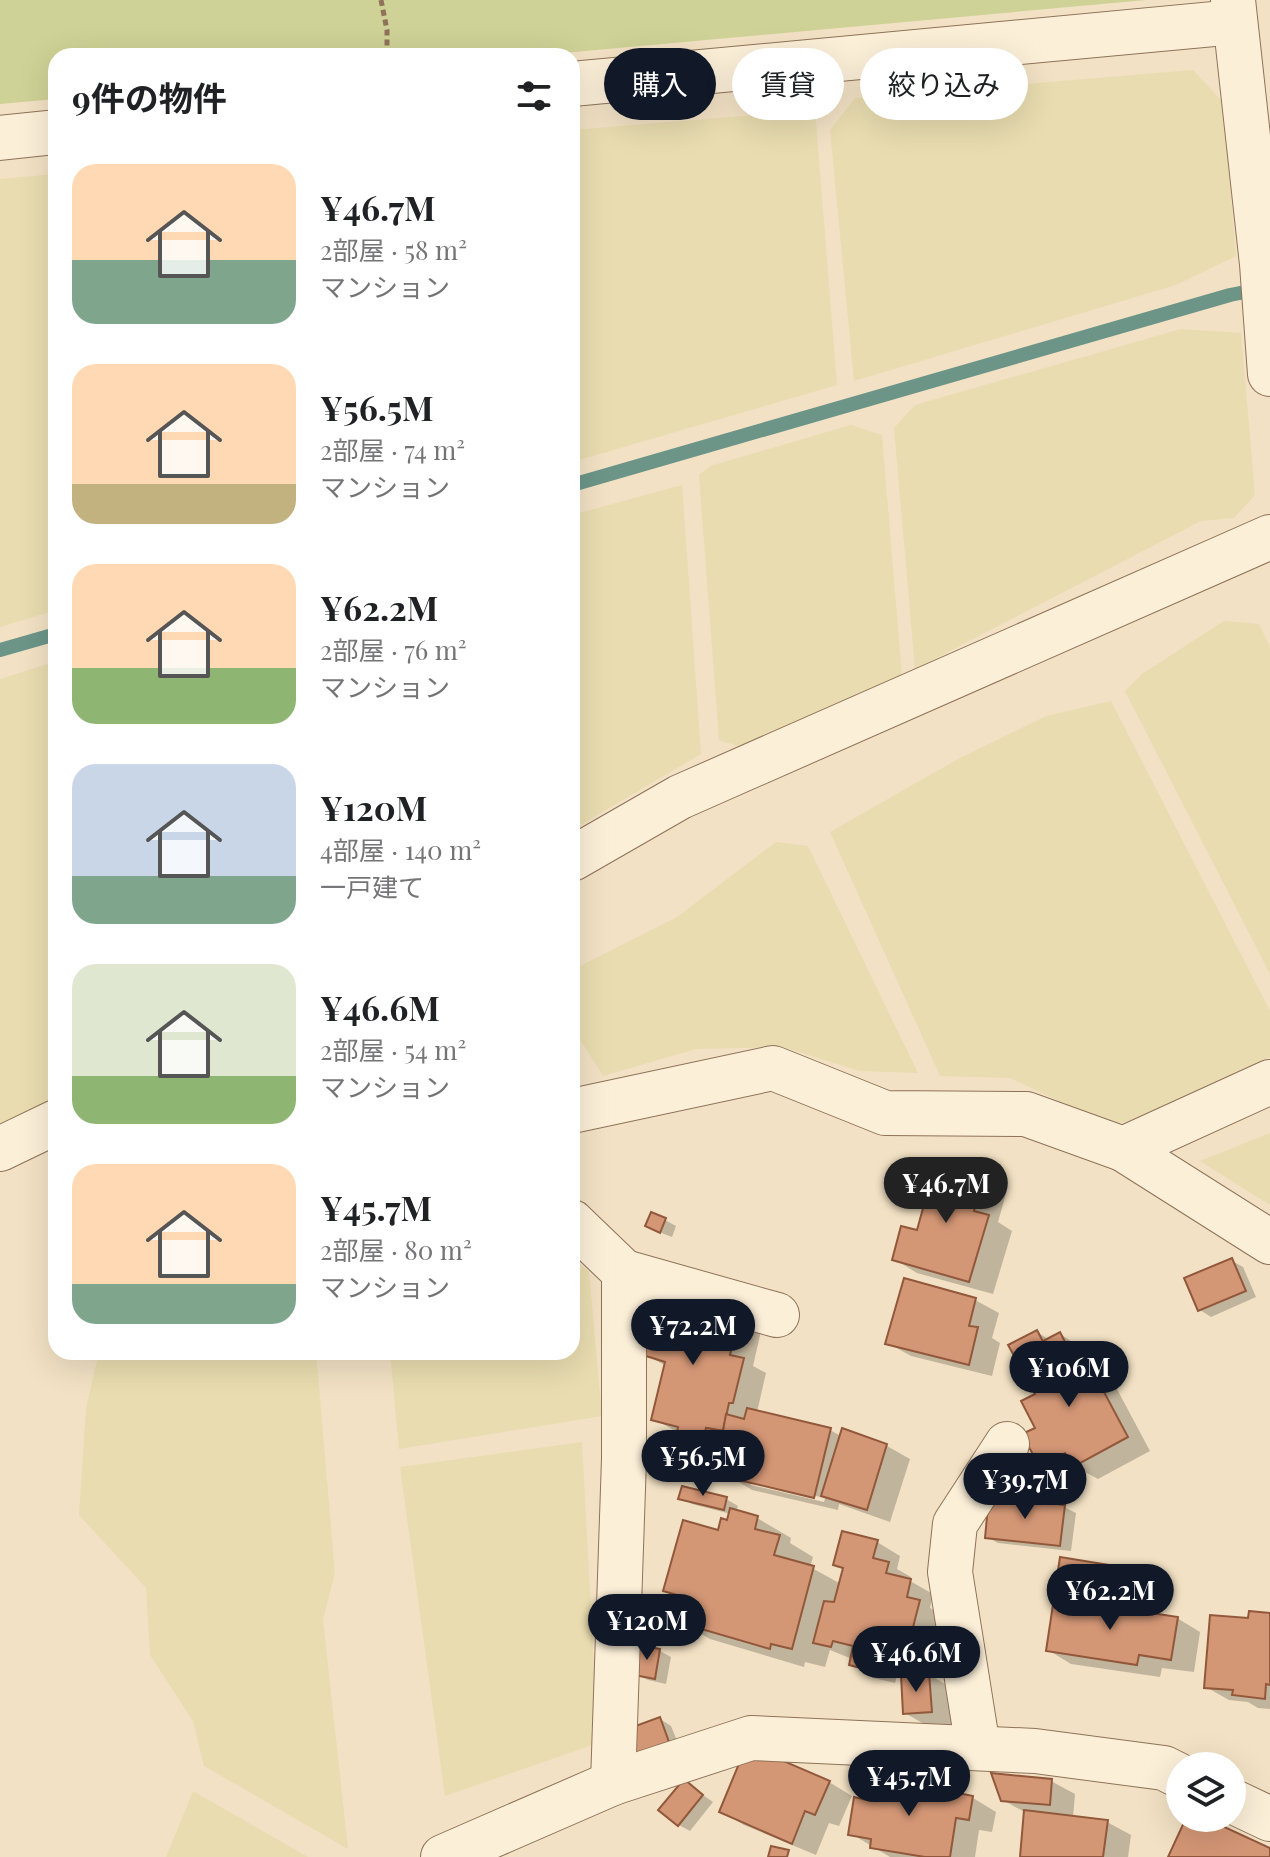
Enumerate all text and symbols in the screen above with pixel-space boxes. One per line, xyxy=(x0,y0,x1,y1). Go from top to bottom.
chip: 購入 xyxy=(604,48,716,120)
chip: 賃貸 xyxy=(732,48,844,120)
chip: 絞り込み xyxy=(860,48,1028,120)
text: 9件の物件 xyxy=(72,74,227,120)
icon: filters xyxy=(512,74,556,118)
text: ¥46.7M xyxy=(320,184,436,230)
icon: home xyxy=(136,196,232,292)
text: 2部屋 · 58 m² xyxy=(320,232,467,267)
text: マンション xyxy=(320,269,450,304)
text: ¥56.5M xyxy=(320,384,434,430)
icon: home xyxy=(136,396,232,492)
text: 2部屋 · 74 m² xyxy=(320,432,465,467)
text: マンション xyxy=(320,469,450,504)
text: ¥62.2M xyxy=(320,584,438,630)
icon: home xyxy=(136,596,232,692)
text: 2部屋 · 76 m² xyxy=(320,632,467,667)
text: マンション xyxy=(320,669,450,704)
text: ¥120M xyxy=(320,784,427,830)
icon: home xyxy=(136,796,232,892)
text: 4部屋 · 140 m² xyxy=(320,832,481,867)
text: 一戸建て xyxy=(320,869,424,904)
text: ¥46.6M xyxy=(320,984,440,1030)
icon: home xyxy=(136,996,232,1092)
text: 2部屋 · 54 m² xyxy=(320,1032,466,1067)
text: マンション xyxy=(320,1069,450,1104)
pin: ¥46.7M xyxy=(881,1157,1011,1225)
text: ¥46.7M xyxy=(902,1165,990,1200)
text: ¥45.7M xyxy=(320,1184,432,1230)
icon: home xyxy=(136,1196,232,1292)
text: 2部屋 · 80 m² xyxy=(320,1232,472,1267)
text: マンション xyxy=(320,1269,450,1304)
pin: ¥72.2M xyxy=(628,1299,758,1367)
text: ¥72.2M xyxy=(649,1307,737,1342)
pin: ¥106M xyxy=(1013,1341,1125,1409)
text: ¥106M xyxy=(1027,1349,1111,1384)
pin: ¥56.5M xyxy=(638,1430,768,1498)
text: ¥56.5M xyxy=(660,1438,746,1473)
pin: ¥39.7M xyxy=(960,1453,1090,1521)
text: ¥39.7M xyxy=(981,1461,1069,1496)
pin: ¥62.2M xyxy=(1045,1564,1175,1632)
text: ¥62.2M xyxy=(1065,1572,1155,1607)
pin: ¥120M xyxy=(591,1594,703,1662)
text: ¥120M xyxy=(606,1602,688,1637)
pin: ¥46.6M xyxy=(851,1626,981,1694)
text: ¥46.6M xyxy=(870,1634,962,1669)
pin: ¥45.7M xyxy=(844,1750,974,1818)
map controls xyxy=(1166,1752,1246,1832)
button: layers xyxy=(1166,1752,1246,1832)
text: ¥45.7M xyxy=(866,1758,952,1793)

